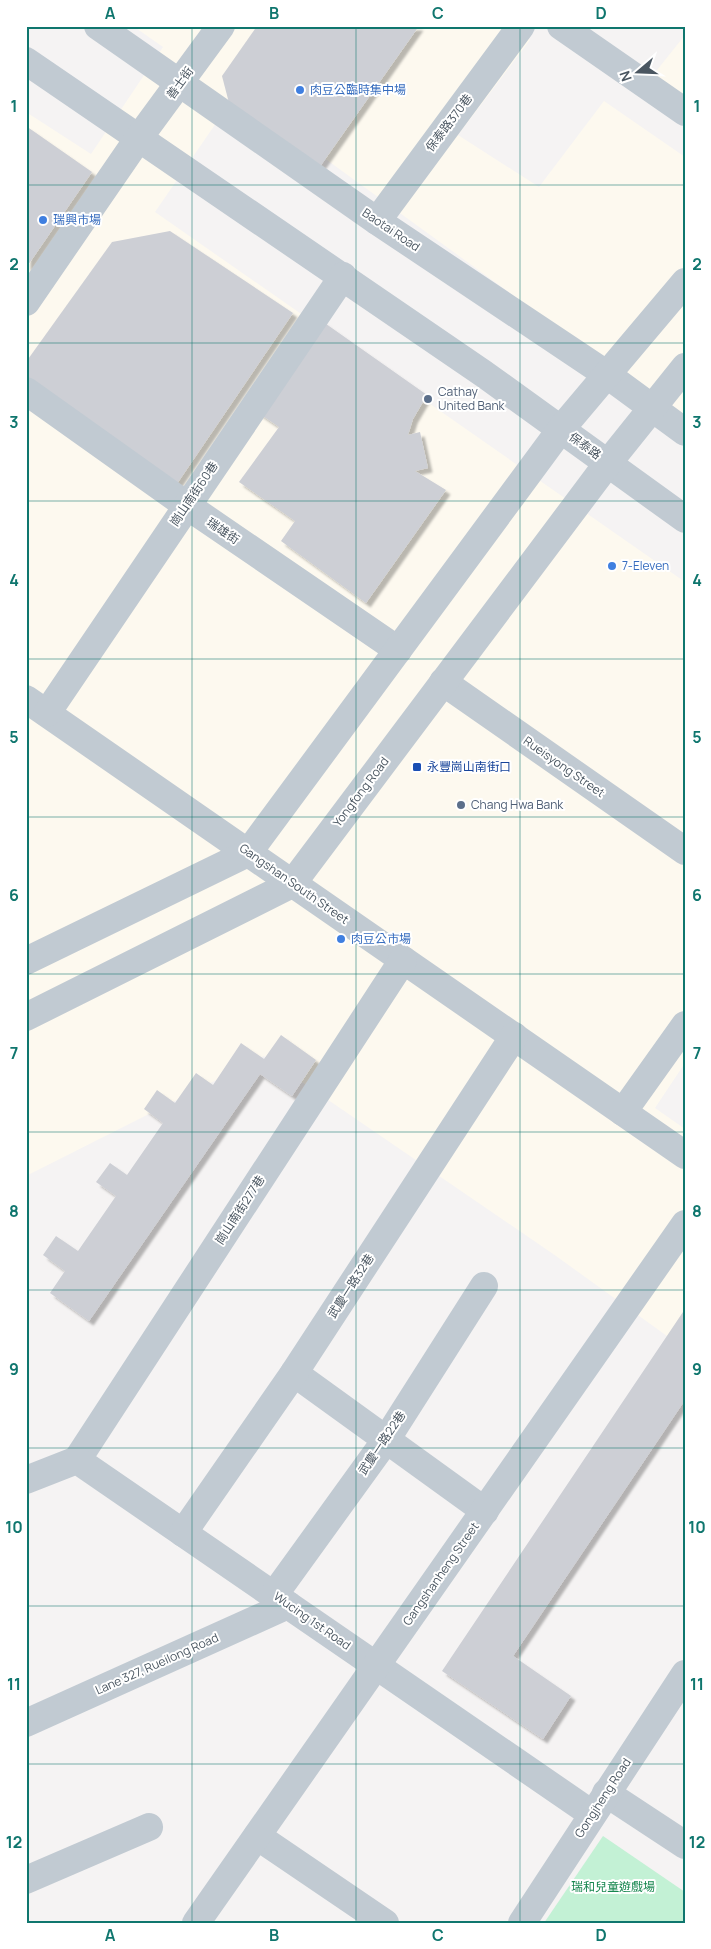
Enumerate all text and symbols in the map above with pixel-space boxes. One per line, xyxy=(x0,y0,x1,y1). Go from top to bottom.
text: A xyxy=(105,2,116,24)
text: B xyxy=(269,2,279,24)
text: C xyxy=(432,2,444,24)
text: D xyxy=(595,2,607,24)
north arrow xyxy=(614,48,664,98)
street label: 善士街 xyxy=(162,63,197,102)
text: N xyxy=(615,69,636,84)
place label: 肉豆公臨時集中場 xyxy=(310,81,406,98)
marker: 肉豆公臨時集中場 xyxy=(294,84,306,96)
street label: 保泰路370巷 xyxy=(421,90,476,155)
text: 1 xyxy=(10,95,18,117)
text: 1 xyxy=(693,95,701,117)
street label: Baotai Road xyxy=(359,204,423,255)
place label: 瑞興市場 xyxy=(53,211,101,228)
marker: 瑞興市場 xyxy=(37,214,49,226)
text: 2 xyxy=(9,253,19,275)
text: 2 xyxy=(692,253,702,275)
place label: Cathay United Bank xyxy=(438,383,506,414)
marker: Cathay United Bank xyxy=(422,393,434,405)
text: 3 xyxy=(9,411,19,433)
text: 3 xyxy=(692,411,702,433)
street label: 保泰路 xyxy=(566,428,605,463)
street label: 崗山南街60巷 xyxy=(166,458,222,529)
street label: 瑞雄街 xyxy=(204,513,243,548)
place label: 7-Eleven xyxy=(622,557,669,574)
marker: 7-Eleven xyxy=(606,560,618,572)
text: 4 xyxy=(9,569,19,591)
text: 4 xyxy=(692,569,702,591)
text: 5 xyxy=(9,726,19,748)
text: 5 xyxy=(692,726,702,748)
street label: Rueisyong Street xyxy=(520,732,608,801)
street label: Yongfong Road xyxy=(329,753,392,830)
place label: 永豐崗山南街口 xyxy=(427,758,511,775)
marker: 永豐崗山南街口 xyxy=(411,761,423,773)
place label: Chang Hwa Bank xyxy=(471,796,564,813)
marker: Chang Hwa Bank xyxy=(455,799,467,811)
street label: Gangshan South Street xyxy=(236,839,353,928)
text: 6 xyxy=(9,884,19,906)
text: 6 xyxy=(692,884,702,906)
place label: 肉豆公市場 xyxy=(351,930,411,947)
marker: 肉豆公市場 xyxy=(335,933,347,945)
text: 7 xyxy=(10,1042,18,1064)
text: 7 xyxy=(693,1042,701,1064)
street label: 崗山南街277巷 xyxy=(211,1172,268,1248)
text: 8 xyxy=(9,1200,19,1222)
text: 8 xyxy=(692,1200,702,1222)
street label: 武慶一路32巷 xyxy=(323,1250,378,1321)
text: 9 xyxy=(9,1358,19,1380)
text: 9 xyxy=(692,1358,702,1380)
street label: 武慶一路22巷 xyxy=(354,1407,409,1478)
text: 10 xyxy=(5,1516,23,1538)
text: 10 xyxy=(688,1516,706,1538)
street label: Gangshanheng Street xyxy=(399,1519,483,1629)
street label: Wucing 1st Road xyxy=(270,1588,354,1654)
street label: Lane 327, Rueilong Road xyxy=(93,1629,221,1698)
text: 11 xyxy=(7,1673,21,1695)
text: 11 xyxy=(690,1673,704,1695)
street label: Gongjheng Road xyxy=(570,1755,635,1841)
text: 12 xyxy=(6,1831,22,1853)
text: 12 xyxy=(689,1831,705,1853)
park label: 瑞和兒童遊戲場 xyxy=(571,1878,655,1895)
text: A xyxy=(105,1924,116,1946)
text: B xyxy=(269,1924,279,1946)
text: C xyxy=(432,1924,444,1946)
text: D xyxy=(595,1924,607,1946)

